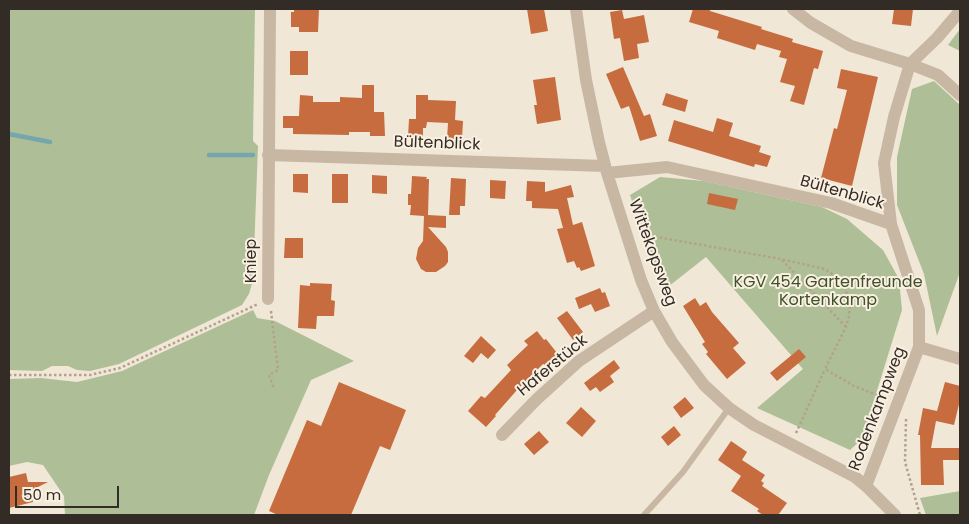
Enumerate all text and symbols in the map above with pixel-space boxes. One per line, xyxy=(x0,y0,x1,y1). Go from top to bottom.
street label: Bültenblick xyxy=(393,133,481,155)
street label: Bültenblick xyxy=(798,172,886,214)
street label: Wittekopsweg xyxy=(624,197,680,309)
street label: Kniep xyxy=(242,239,262,283)
park label: KGV 454 Gartenfreunde Kortenkamp xyxy=(733,273,923,311)
street label: Haferstück xyxy=(514,331,592,401)
street label: Rodenkampweg xyxy=(846,344,910,474)
scale bar xyxy=(18,476,121,508)
text: 50 m xyxy=(23,484,61,505)

